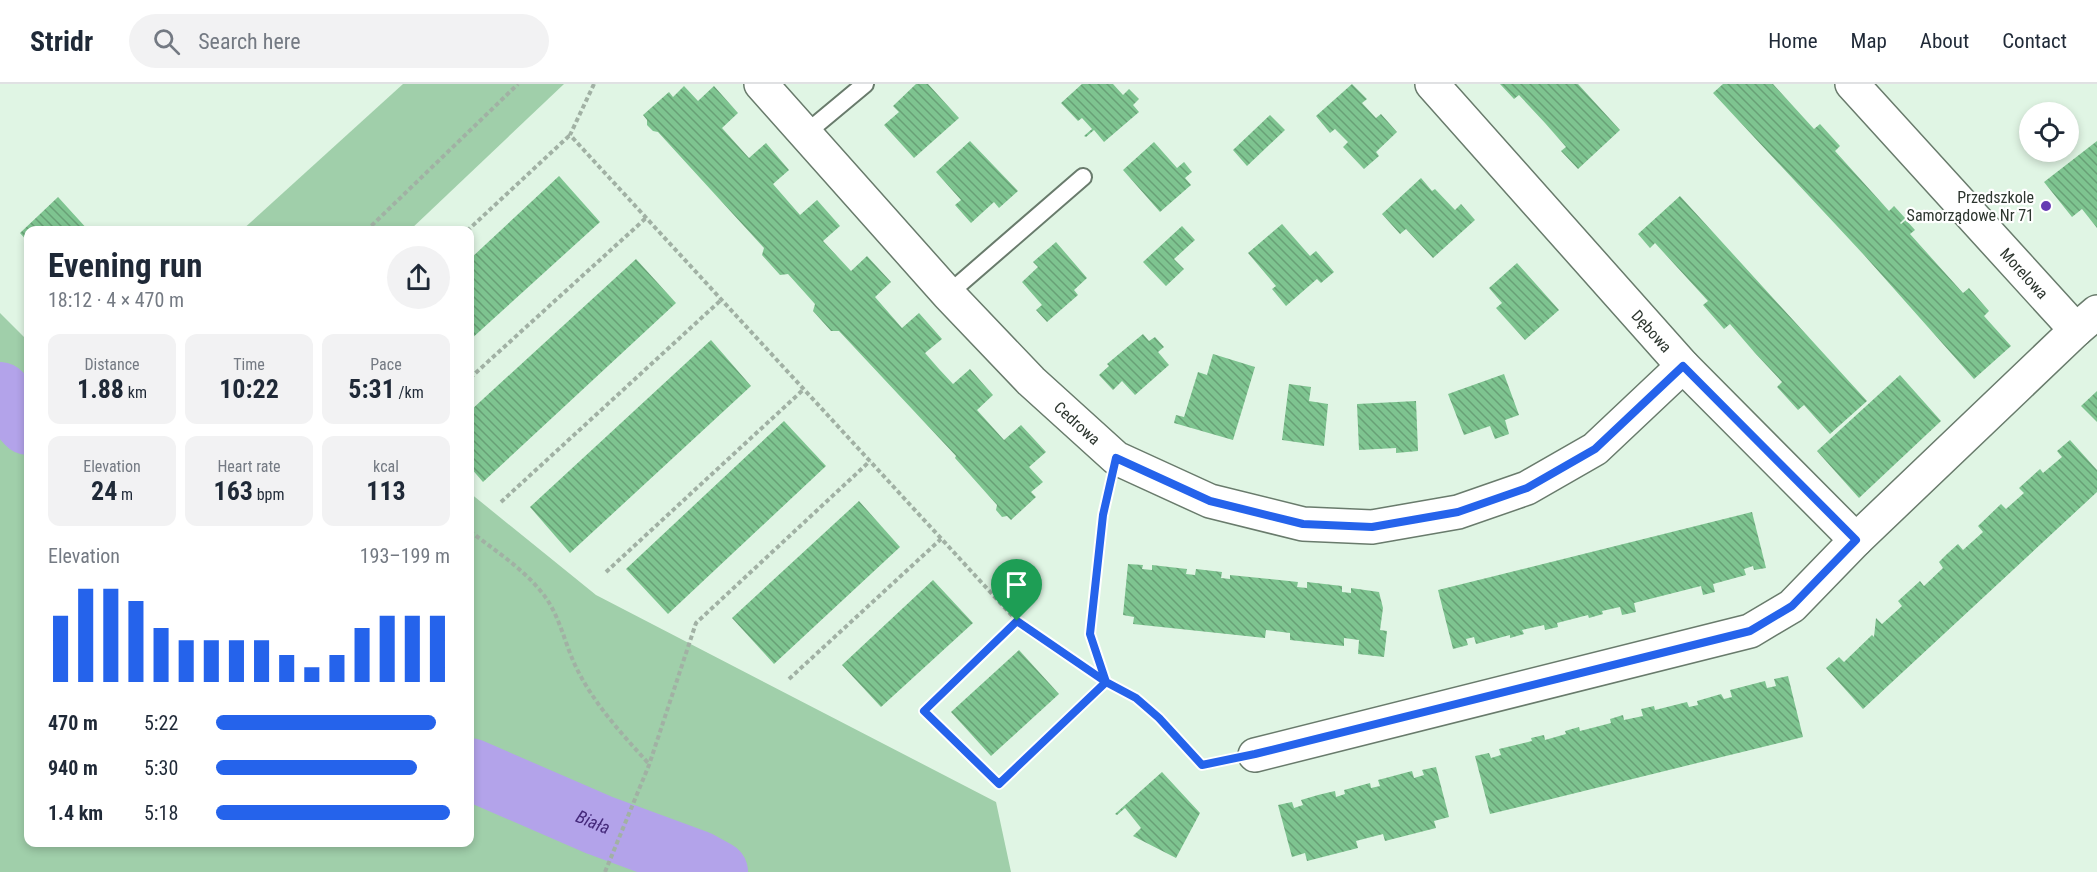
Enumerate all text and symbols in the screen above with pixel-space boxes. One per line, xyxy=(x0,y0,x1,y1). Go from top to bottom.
search box xyxy=(129,14,549,68)
text: Stridr xyxy=(30,25,93,58)
icon: search xyxy=(150,25,183,58)
text: Search here xyxy=(198,29,301,54)
text: Home xyxy=(1768,29,1818,53)
text: Map xyxy=(1851,29,1887,53)
text: About xyxy=(1920,29,1969,53)
text: Contact xyxy=(2002,29,2067,53)
map controls xyxy=(2019,102,2079,162)
button: locate xyxy=(2019,102,2079,162)
place label: Przedszkole Samorządowe Nr 71 xyxy=(1907,188,2034,225)
marker: Przedszkole Samorządowe Nr 71 xyxy=(2039,199,2053,213)
street label: Morelowa xyxy=(1996,244,2052,303)
text: Evening run xyxy=(48,246,203,285)
button: share xyxy=(387,246,450,309)
text: 18:12 · 4 × 470 m xyxy=(48,288,184,312)
street label: Dębowa xyxy=(1628,306,1676,357)
text: Distance xyxy=(84,355,140,374)
text: Time xyxy=(233,355,265,374)
text: Pace xyxy=(370,355,402,374)
text: 1.88 xyxy=(77,374,124,404)
text: 10:22 xyxy=(219,374,279,404)
text: 5:31 xyxy=(348,374,395,404)
text: km xyxy=(124,383,147,402)
text: /km xyxy=(395,383,424,402)
street label: Cedrowa xyxy=(1050,398,1104,449)
text: Elevation xyxy=(83,457,141,476)
text: Heart rate xyxy=(217,457,281,476)
text: kcal xyxy=(373,457,399,476)
text: 24 xyxy=(91,476,117,506)
text: 163 xyxy=(214,476,253,506)
text: 113 xyxy=(366,476,406,506)
text: m xyxy=(117,485,133,504)
text: bpm xyxy=(253,485,284,504)
text: Elevation xyxy=(48,544,120,568)
text: 193–199 m xyxy=(360,544,450,568)
pin xyxy=(991,559,1042,621)
icon: arrive xyxy=(1000,568,1033,601)
text: 470 m xyxy=(48,711,98,735)
text: 5:22 xyxy=(144,711,178,735)
text: 940 m xyxy=(48,756,98,780)
text: 5:30 xyxy=(144,756,178,780)
text: 1.4 km xyxy=(48,801,103,825)
text: 5:18 xyxy=(144,801,178,825)
water label: Biała xyxy=(573,805,613,838)

